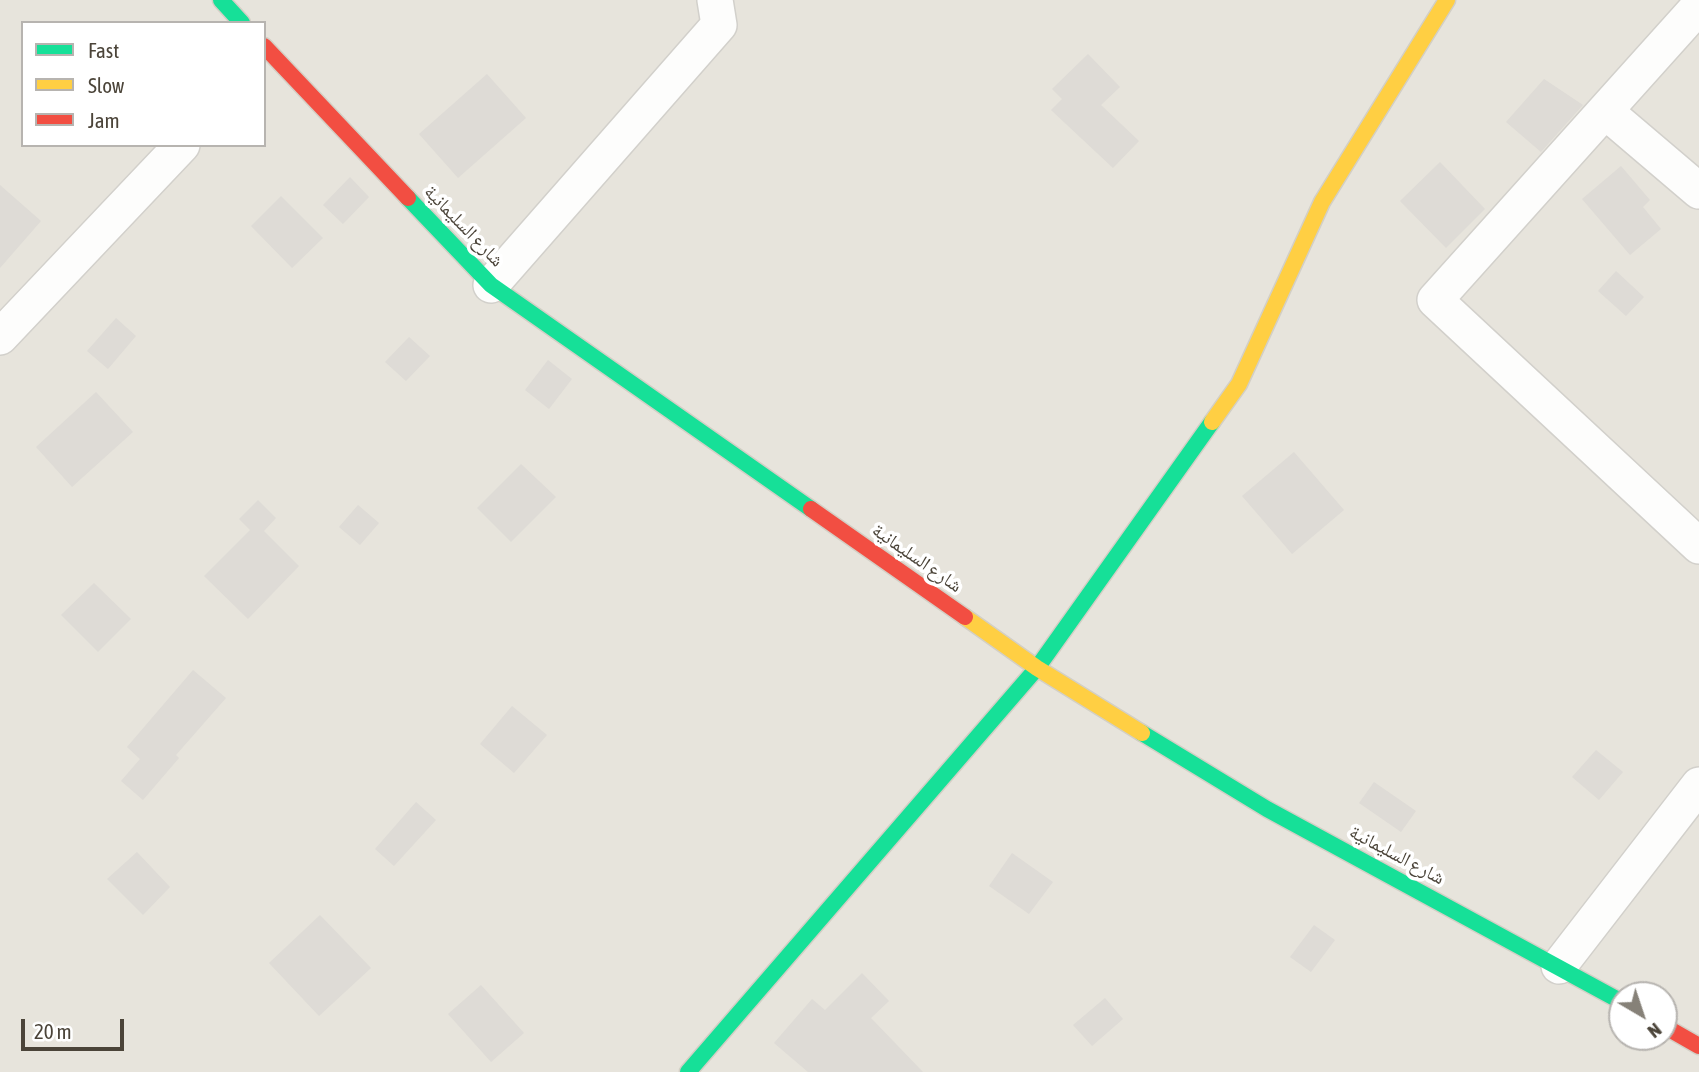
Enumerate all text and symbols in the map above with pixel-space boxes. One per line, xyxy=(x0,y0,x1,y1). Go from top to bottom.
legend xyxy=(21,21,266,147)
text: Fast xyxy=(88,38,119,62)
text: Slow xyxy=(88,73,124,97)
text: Jam xyxy=(88,108,120,132)
street label: شارع السليمانية xyxy=(419,180,509,272)
street label: شارع السليمانية xyxy=(868,519,966,597)
street label: شارع السليمانية xyxy=(1345,820,1449,890)
north arrow xyxy=(1608,981,1678,1051)
scale bar xyxy=(24,1006,128,1050)
text: 20 m xyxy=(34,1019,72,1043)
text: N xyxy=(1644,1019,1666,1043)

